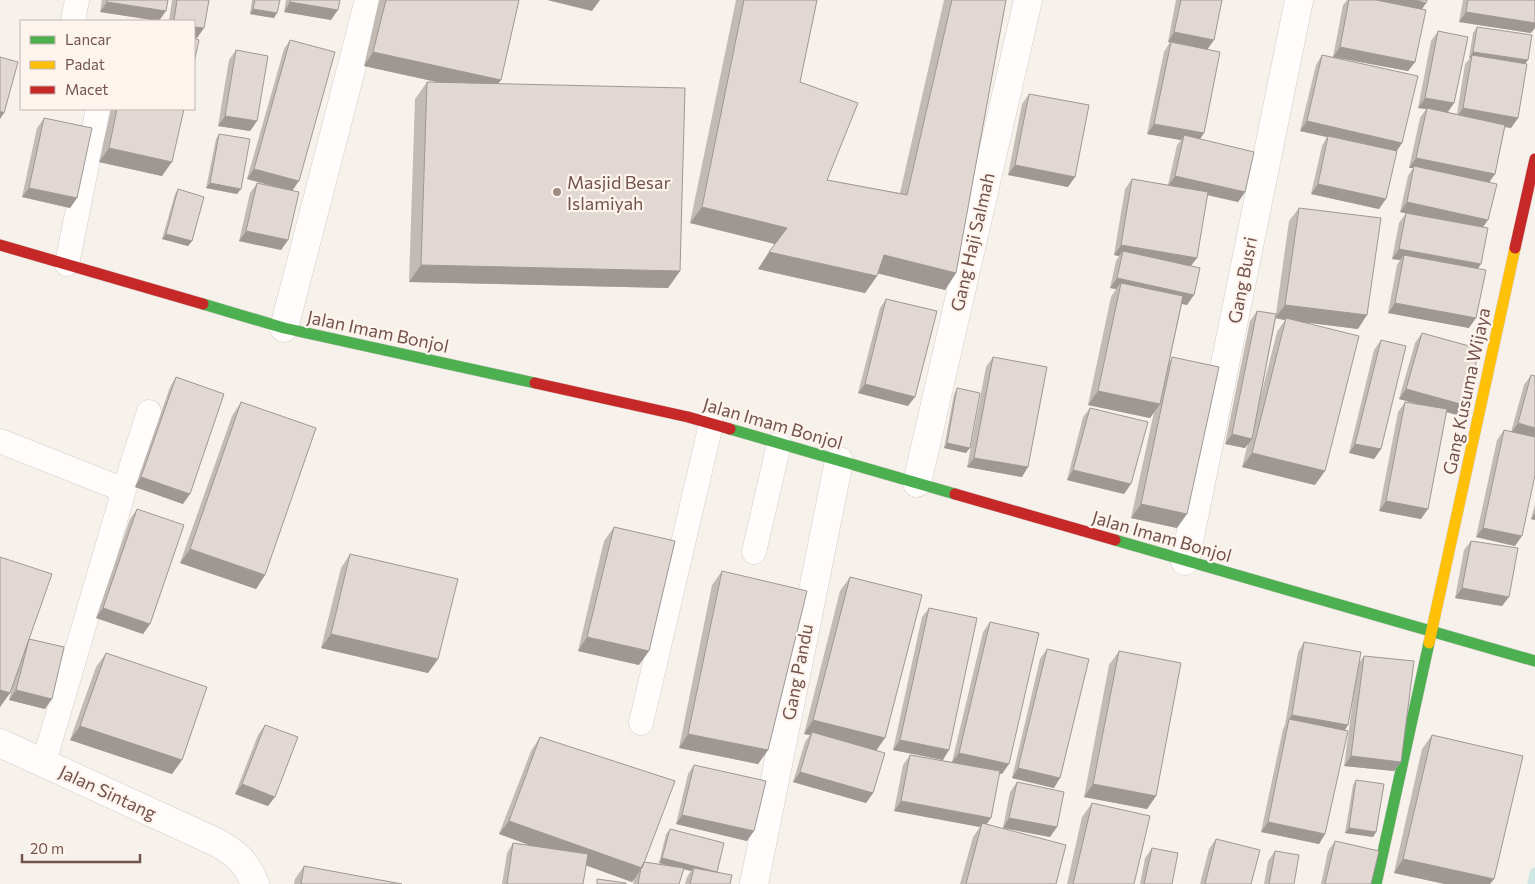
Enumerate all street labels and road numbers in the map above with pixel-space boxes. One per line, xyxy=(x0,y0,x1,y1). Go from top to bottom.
street label: Gang Haji Salmah xyxy=(945,171,999,313)
street label: Gang Busri xyxy=(1223,235,1261,325)
street label: Jalan Imam Bonjol xyxy=(305,305,451,357)
street label: Gang Kusuma Wijaya xyxy=(1438,305,1494,477)
street label: Jalan Imam Bonjol xyxy=(701,393,845,453)
street label: Jalan Imam Bonjol xyxy=(1090,506,1234,566)
street label: Gang Pandu xyxy=(777,622,817,722)
street label: Jalan Sintang xyxy=(56,760,160,824)

